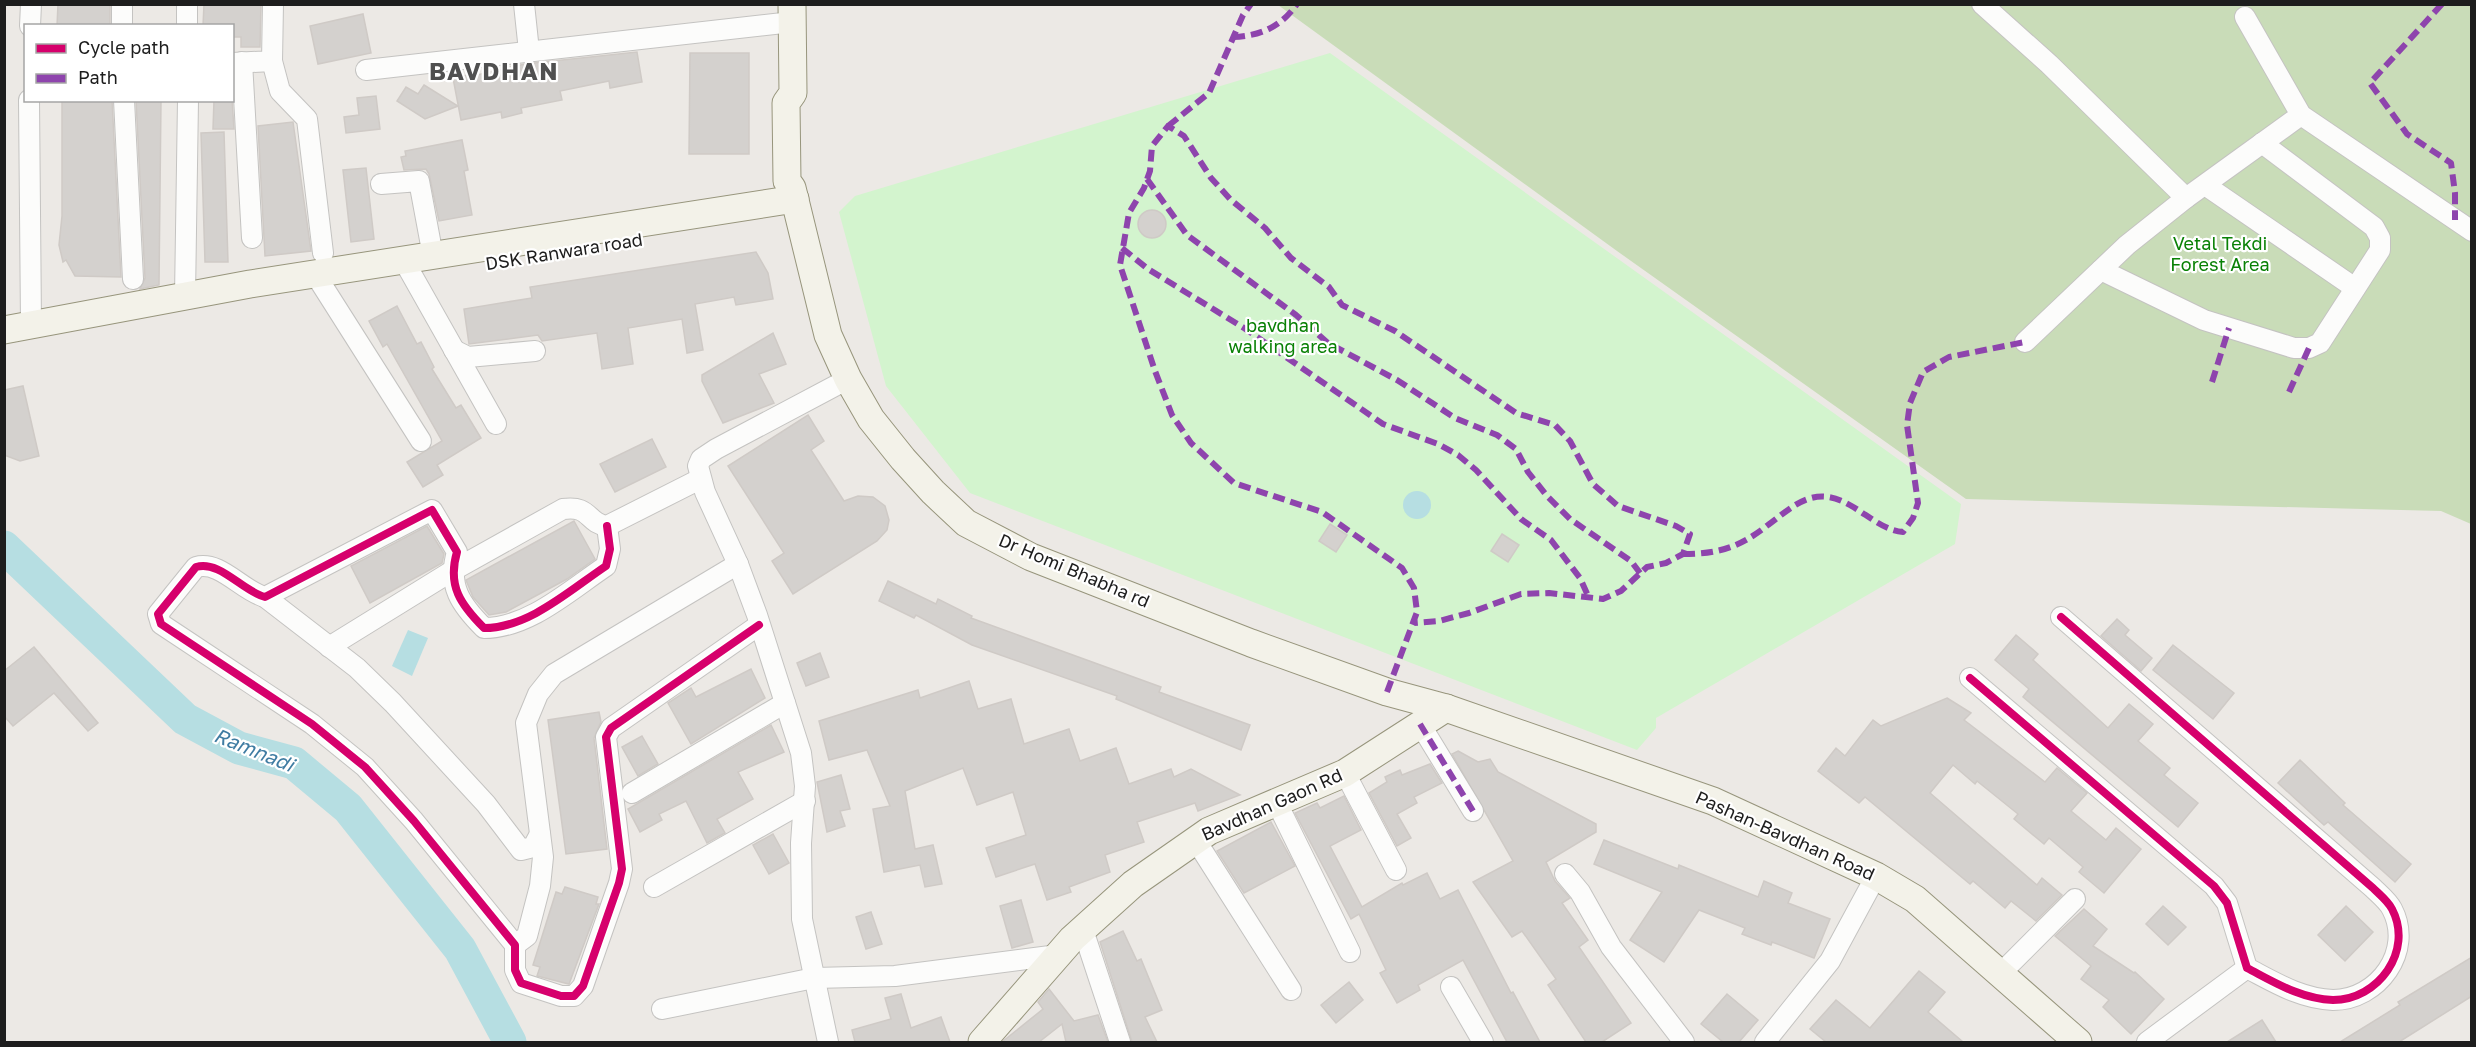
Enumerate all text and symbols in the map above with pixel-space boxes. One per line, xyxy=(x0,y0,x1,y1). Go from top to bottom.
legend xyxy=(24,24,234,102)
text: Cycle path xyxy=(78,36,170,58)
district label: BAVDHAN xyxy=(429,56,559,85)
text: Path xyxy=(78,66,118,88)
street label: DSK Ranwara road xyxy=(484,228,644,274)
park label: Vetal Tekdi Forest Area xyxy=(2170,232,2270,275)
park label: bavdhan walking area xyxy=(1228,314,1338,357)
street label: Dr Homi Bhabha rd xyxy=(996,528,1153,612)
water label: Ramnadi xyxy=(211,722,300,777)
street label: Bavdhan Gaon Rd xyxy=(1198,763,1345,845)
street label: Pashan-Bavdhan Road xyxy=(1692,786,1879,885)

